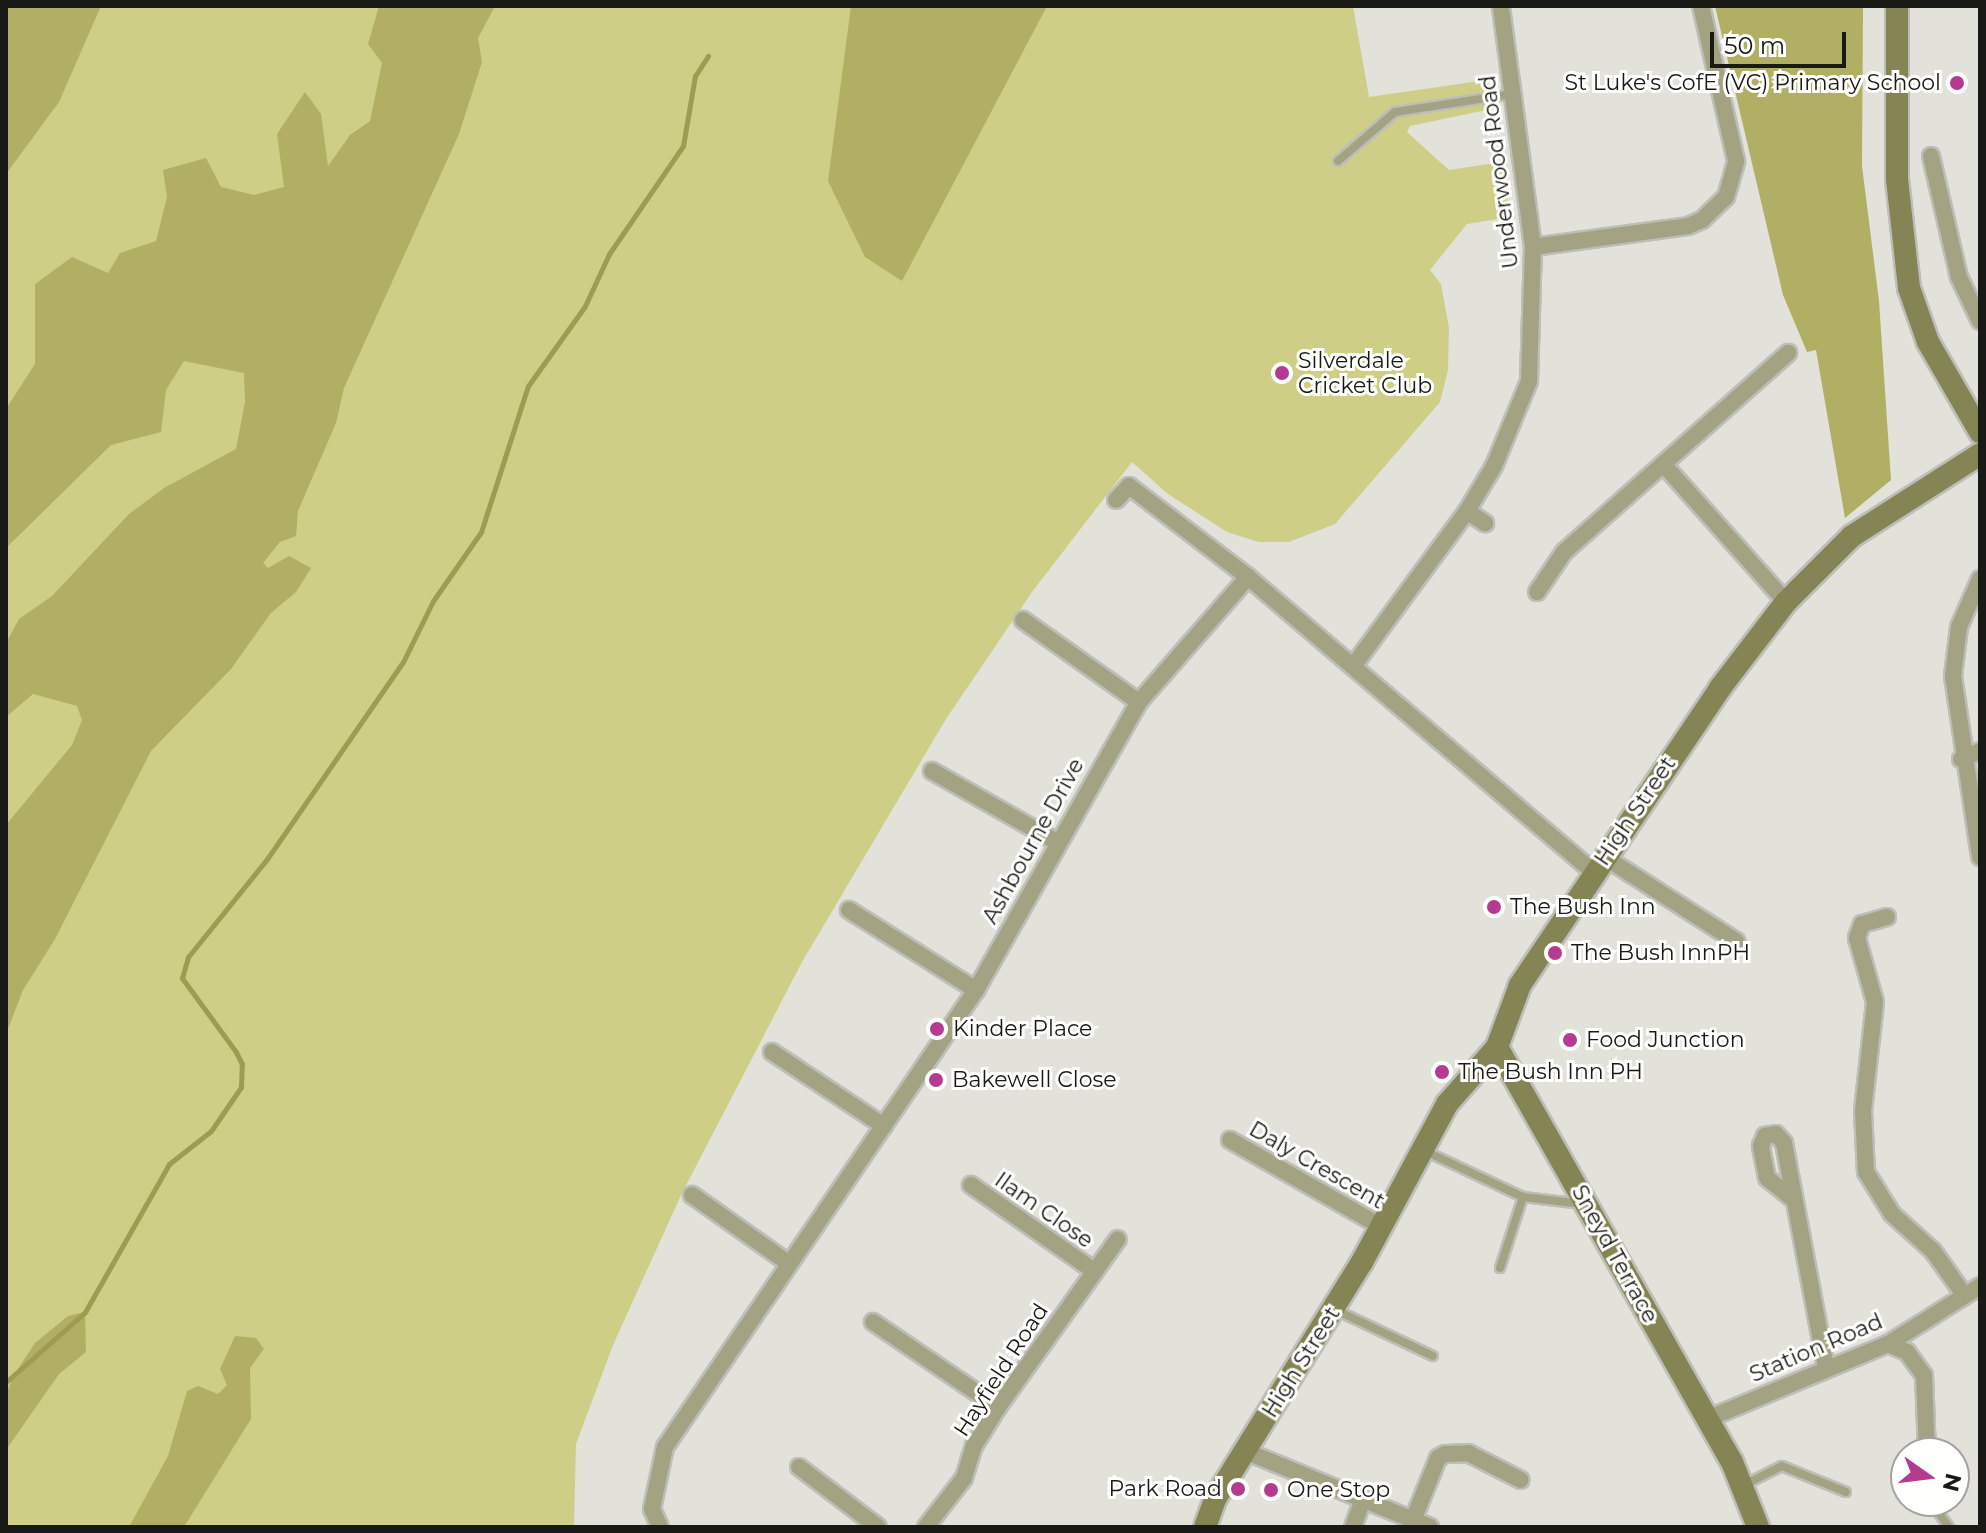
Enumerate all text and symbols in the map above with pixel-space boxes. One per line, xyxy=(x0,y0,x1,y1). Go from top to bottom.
scale bar xyxy=(1714,16,1850,66)
text: 50 m xyxy=(1724,31,1785,60)
place label: St Luke's CofE (VC) Primary School xyxy=(1565,70,1941,96)
street label: Underwood Road xyxy=(1474,74,1524,270)
marker: St Luke's CofE (VC) Primary School xyxy=(1948,74,1966,92)
place label: Silverdale Cricket Club xyxy=(1298,347,1432,398)
marker: Silverdale Cricket Club xyxy=(1273,364,1291,382)
street label: High Street xyxy=(1589,751,1681,871)
street label: Ashbourne Drive xyxy=(977,754,1089,928)
place label: The Bush Inn xyxy=(1510,894,1656,920)
marker: The Bush Inn xyxy=(1485,898,1503,916)
place label: The Bush InnPH xyxy=(1571,940,1750,966)
marker: The Bush InnPH xyxy=(1546,944,1564,962)
place label: Kinder Place xyxy=(953,1016,1092,1042)
marker: Kinder Place xyxy=(928,1020,946,1038)
place label: Food Junction xyxy=(1586,1027,1745,1053)
marker: Food Junction xyxy=(1561,1031,1579,1049)
place label: The Bush Inn PH xyxy=(1458,1059,1643,1085)
marker: The Bush Inn PH xyxy=(1433,1063,1451,1081)
place label: Bakewell Close xyxy=(952,1067,1117,1093)
marker: Bakewell Close xyxy=(927,1071,945,1089)
street label: Daly Crescent xyxy=(1245,1116,1389,1214)
street label: Ilam Close xyxy=(990,1166,1098,1254)
street label: Sneyd Terrace xyxy=(1566,1180,1664,1328)
street label: Hayfield Road xyxy=(948,1299,1054,1441)
street label: High Street xyxy=(1256,1302,1346,1422)
street label: Station Road xyxy=(1746,1308,1886,1388)
north arrow xyxy=(1890,1437,1970,1517)
text: N xyxy=(1937,1471,1967,1494)
place label: Park Road xyxy=(1108,1476,1222,1502)
place label: One Stop xyxy=(1287,1477,1390,1503)
marker: Park Road xyxy=(1229,1480,1247,1498)
marker: One Stop xyxy=(1262,1481,1280,1499)

